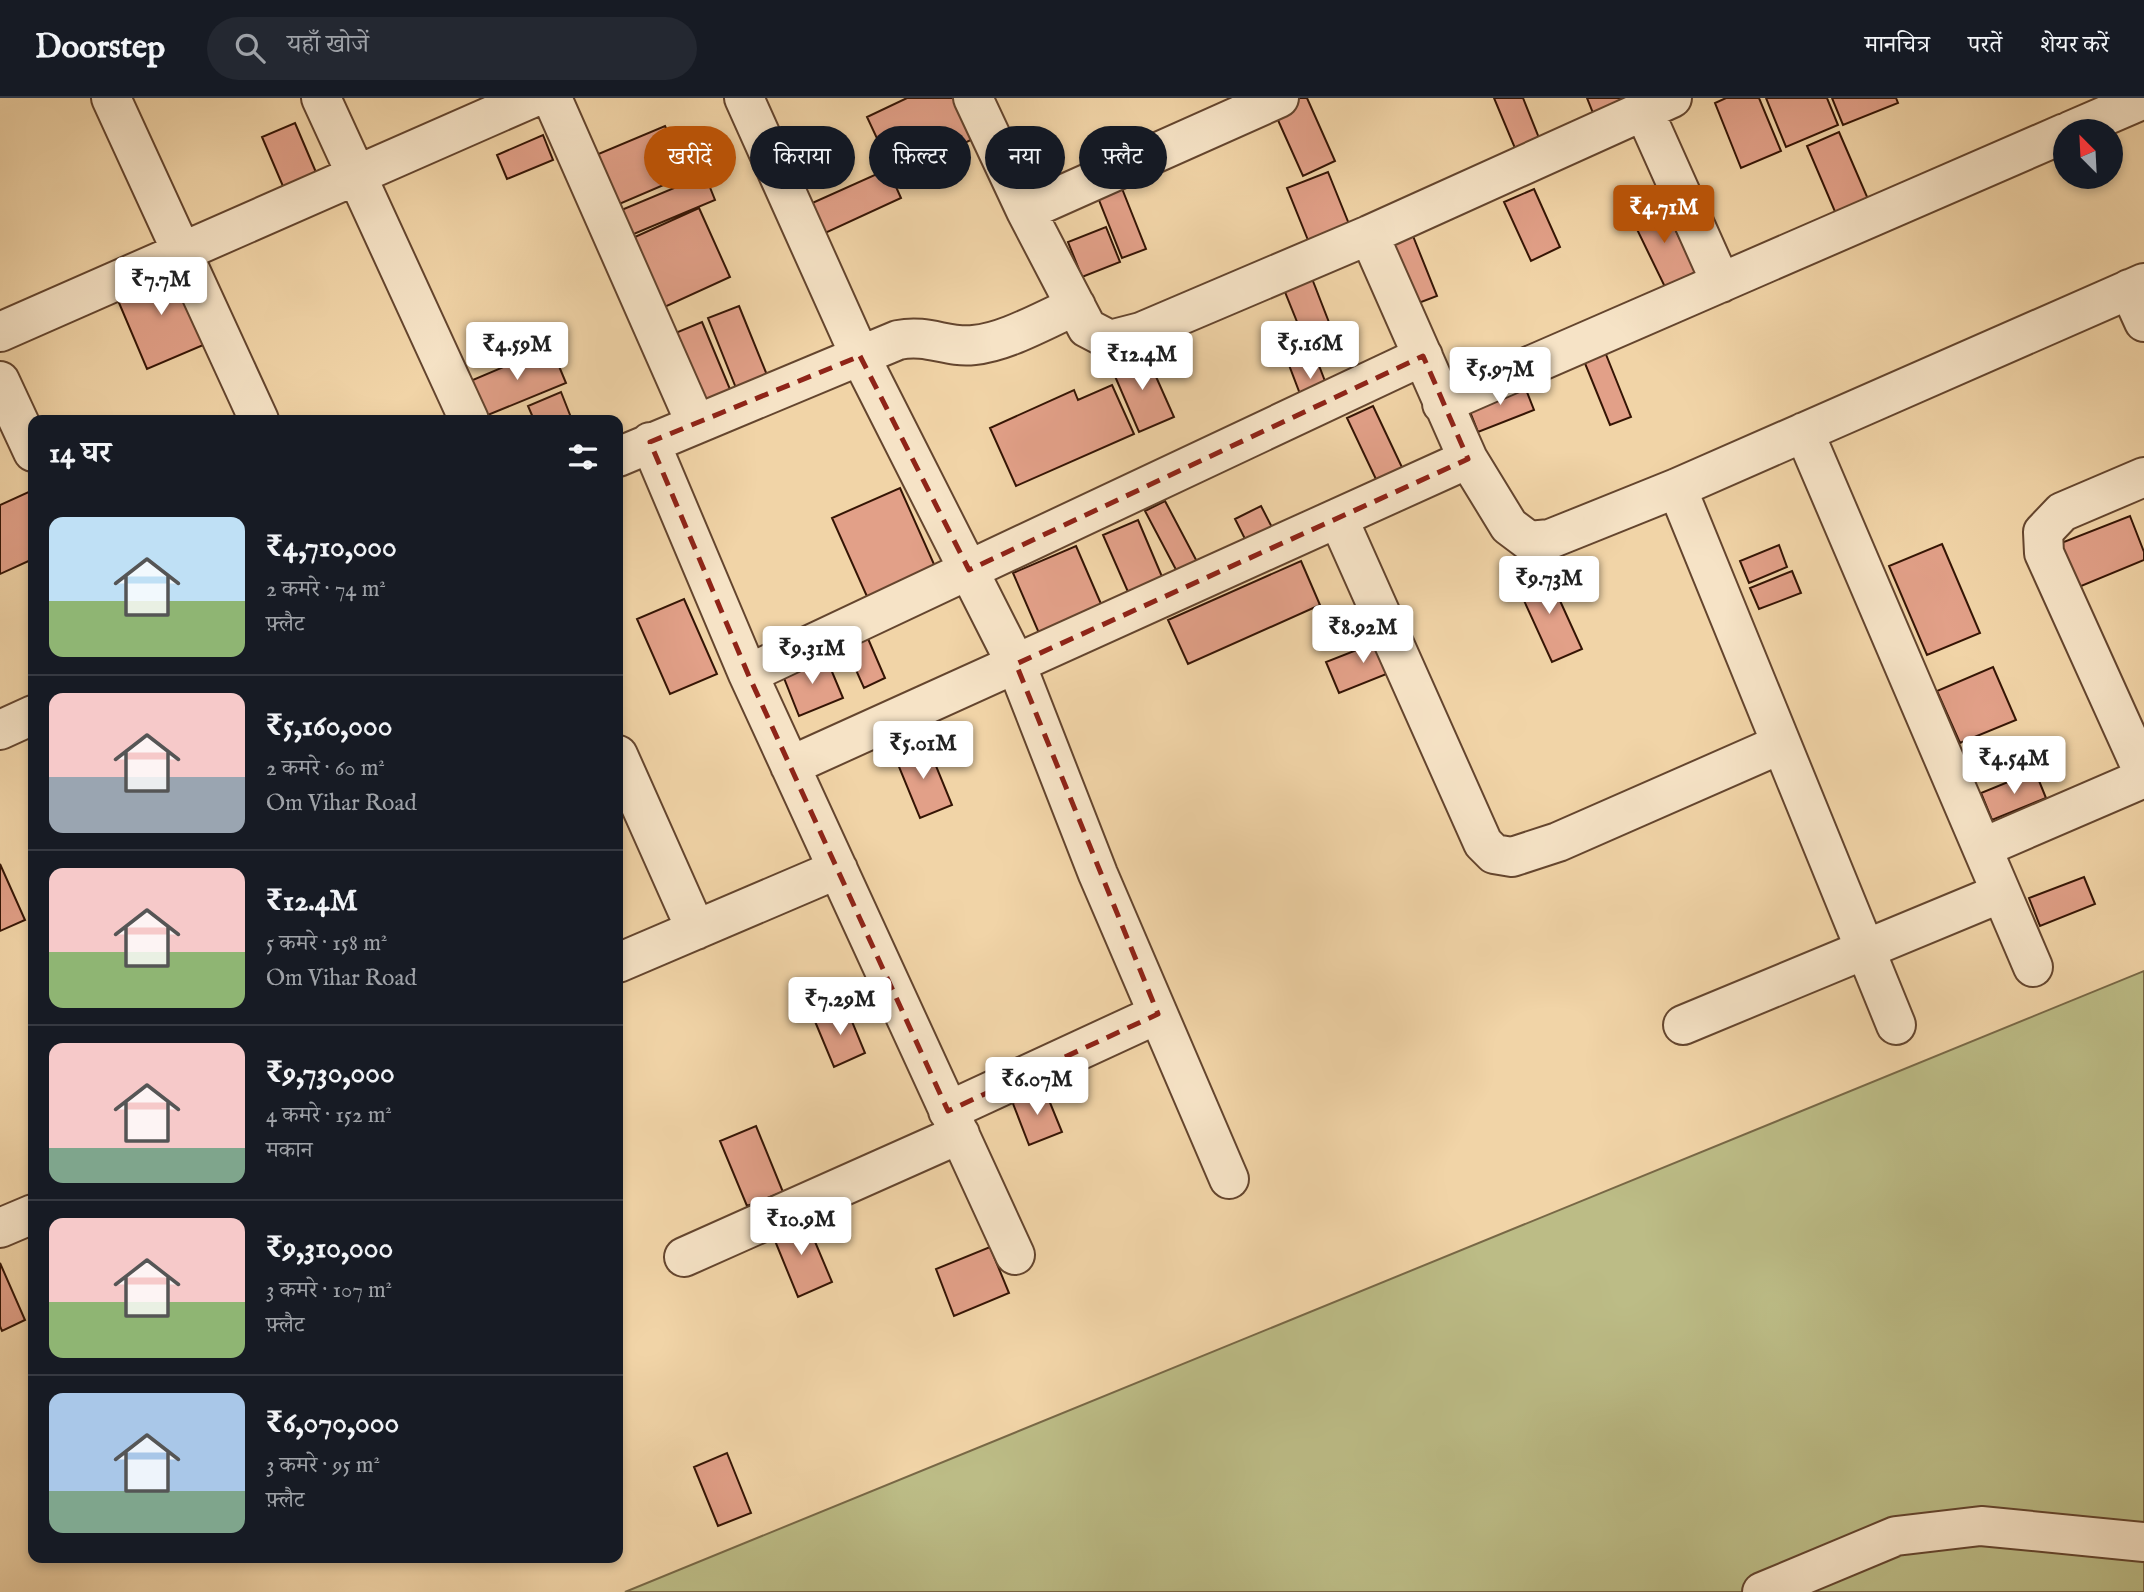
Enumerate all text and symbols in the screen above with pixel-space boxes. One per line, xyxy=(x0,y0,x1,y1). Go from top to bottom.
search box xyxy=(207,17,697,80)
text: Doorstep xyxy=(35,27,165,69)
text: यहाँ खोजें xyxy=(287,28,369,61)
icon: search xyxy=(231,29,269,67)
text: मानचित्र xyxy=(1865,30,1930,61)
text: परतें xyxy=(1968,30,2002,61)
text: शेयर करें xyxy=(2040,30,2109,61)
north arrow xyxy=(2053,119,2123,189)
map controls xyxy=(2053,119,2123,189)
chip: खरीदें xyxy=(644,126,736,189)
chip: किराया xyxy=(750,126,855,189)
chip: फ़िल्टर xyxy=(869,126,971,189)
chip: नया xyxy=(985,126,1065,189)
chip: फ़्लैट xyxy=(1079,126,1167,189)
pin: ₹4.71M xyxy=(1607,186,1721,245)
text: ₹4.71M xyxy=(1629,193,1699,222)
pin: ₹7.7M xyxy=(112,258,210,317)
text: ₹7.7M xyxy=(131,265,191,294)
pin: ₹4.59M xyxy=(460,322,574,382)
pin: ₹5.16M xyxy=(1253,322,1367,381)
text: ₹5.16M xyxy=(1277,329,1343,358)
text: ₹4.59M xyxy=(482,330,552,359)
pin: ₹12.4M xyxy=(1085,332,1199,392)
text: ₹12.4M xyxy=(1107,340,1177,369)
pin: ₹5.97M xyxy=(1443,348,1557,407)
text: ₹5.97M xyxy=(1466,355,1534,384)
text: 14 घर xyxy=(49,435,111,473)
icon: filters xyxy=(564,438,602,476)
text: ₹4,710,000 xyxy=(266,529,397,567)
icon: home xyxy=(105,545,189,629)
pin: ₹9.73M xyxy=(1492,556,1606,616)
text: ₹9.73M xyxy=(1515,564,1583,593)
text: 2 कमरे · 74 m² xyxy=(266,575,386,604)
pin: ₹8.92M xyxy=(1306,606,1420,665)
text: फ़्लैट xyxy=(266,610,304,639)
text: ₹8.92M xyxy=(1328,613,1398,642)
pin: ₹9.31M xyxy=(755,626,869,686)
text: ₹9.31M xyxy=(779,634,845,663)
text: ₹5,160,000 xyxy=(266,708,393,746)
icon: home xyxy=(105,721,189,805)
pin: ₹5.01M xyxy=(866,722,980,781)
text: ₹5.01M xyxy=(889,729,957,758)
pin: ₹4.54M xyxy=(1957,736,2071,796)
text: ₹4.54M xyxy=(1979,744,2049,773)
text: 2 कमरे · 60 m² xyxy=(266,754,385,783)
text: Om Vihar Road xyxy=(266,789,417,818)
text: ₹12.4M xyxy=(266,883,358,921)
icon: home xyxy=(105,896,189,980)
text: 5 कमरे · 158 m² xyxy=(266,929,387,958)
text: Om Vihar Road xyxy=(266,964,417,993)
pin: ₹7.29M xyxy=(783,978,897,1037)
text: ₹7.29M xyxy=(804,985,876,1014)
text: ₹9,730,000 xyxy=(266,1055,395,1093)
pin: ₹6.07M xyxy=(980,1058,1094,1117)
text: ₹6.07M xyxy=(1001,1065,1073,1094)
icon: home xyxy=(105,1071,189,1155)
text: 4 कमरे · 152 m² xyxy=(266,1101,392,1130)
text: मकान xyxy=(266,1136,313,1165)
pin: ₹10.9M xyxy=(744,1198,858,1257)
text: ₹10.9M xyxy=(766,1205,836,1234)
text: ₹9,310,000 xyxy=(266,1230,393,1268)
icon: home xyxy=(105,1246,189,1330)
text: 3 कमरे · 107 m² xyxy=(266,1276,392,1305)
text: फ़्लैट xyxy=(266,1311,304,1340)
text: ₹6,070,000 xyxy=(266,1405,399,1443)
icon: home xyxy=(105,1421,189,1505)
text: 3 कमरे · 95 m² xyxy=(266,1451,380,1480)
text: फ़्लैट xyxy=(266,1486,304,1515)

